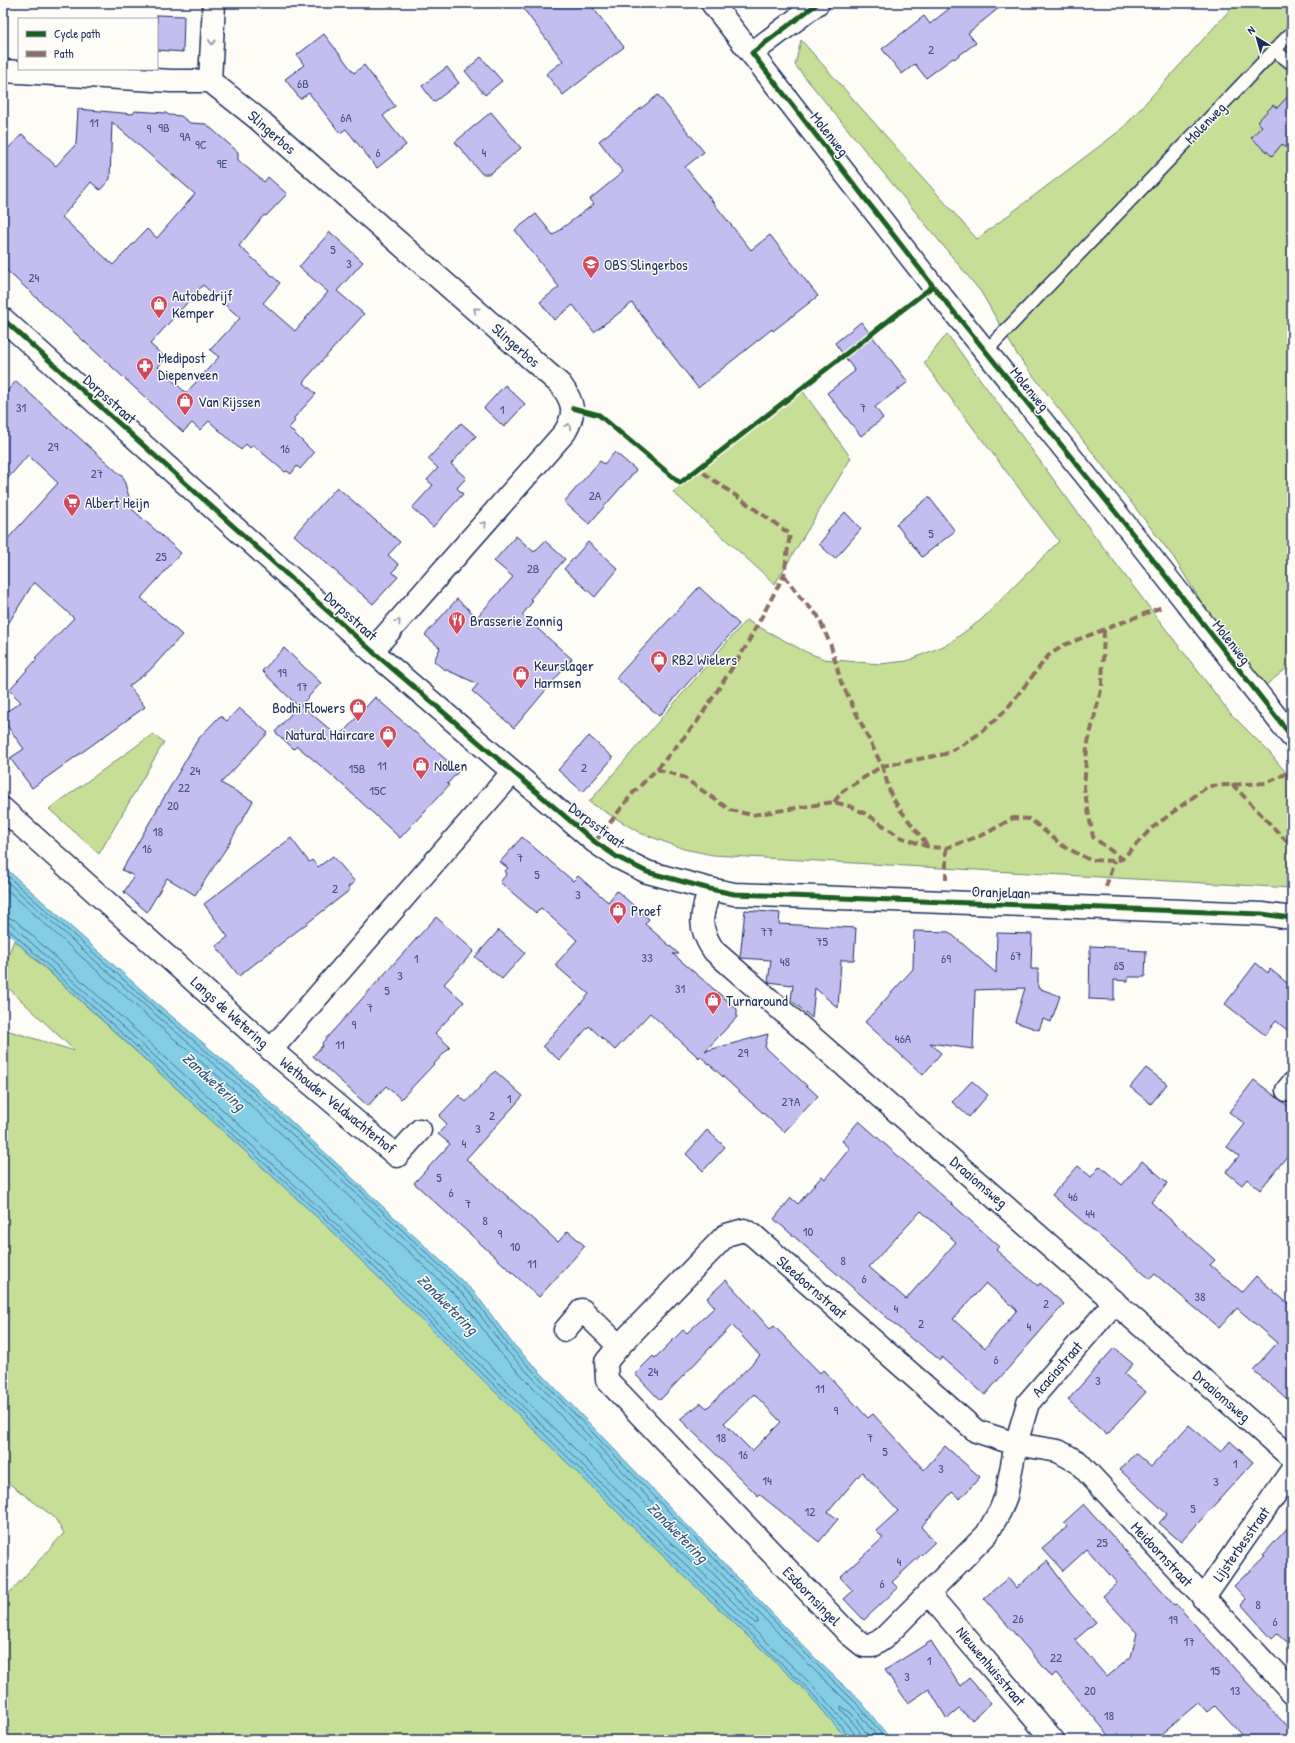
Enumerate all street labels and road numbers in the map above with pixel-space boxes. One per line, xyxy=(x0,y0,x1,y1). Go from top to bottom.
street label: Molenweg xyxy=(1180,97,1231,149)
street label: Slingerbos xyxy=(243,105,301,159)
street label: Molenweg xyxy=(806,107,854,161)
street label: Slingerbos xyxy=(487,318,545,372)
street label: Molenweg xyxy=(1006,362,1055,416)
street label: Dorpsstraat xyxy=(79,370,142,429)
street label: Dorpsstraat xyxy=(320,587,383,646)
street label: Molenweg xyxy=(1208,615,1256,669)
street label: Dorpsstraat xyxy=(565,797,630,853)
street label: Oranjelaan xyxy=(971,880,1031,904)
street label: Langs de Wetering xyxy=(186,971,274,1053)
street label: Wethouder Veldwachterhof xyxy=(276,1052,401,1159)
street label: Draaiomsweg xyxy=(946,1151,1012,1213)
street label: Sleedoornstraat xyxy=(772,1251,852,1324)
street label: Acaciastraat xyxy=(1027,1336,1088,1401)
street label: Draaiomsweg xyxy=(1189,1365,1255,1427)
street label: Lijsterbesstraat xyxy=(1208,1502,1275,1586)
street label: Meidoornstraat xyxy=(1126,1517,1198,1592)
street label: Esdoornsingel xyxy=(778,1562,846,1630)
street label: Nieuwenhuisstraat xyxy=(951,1622,1031,1711)

